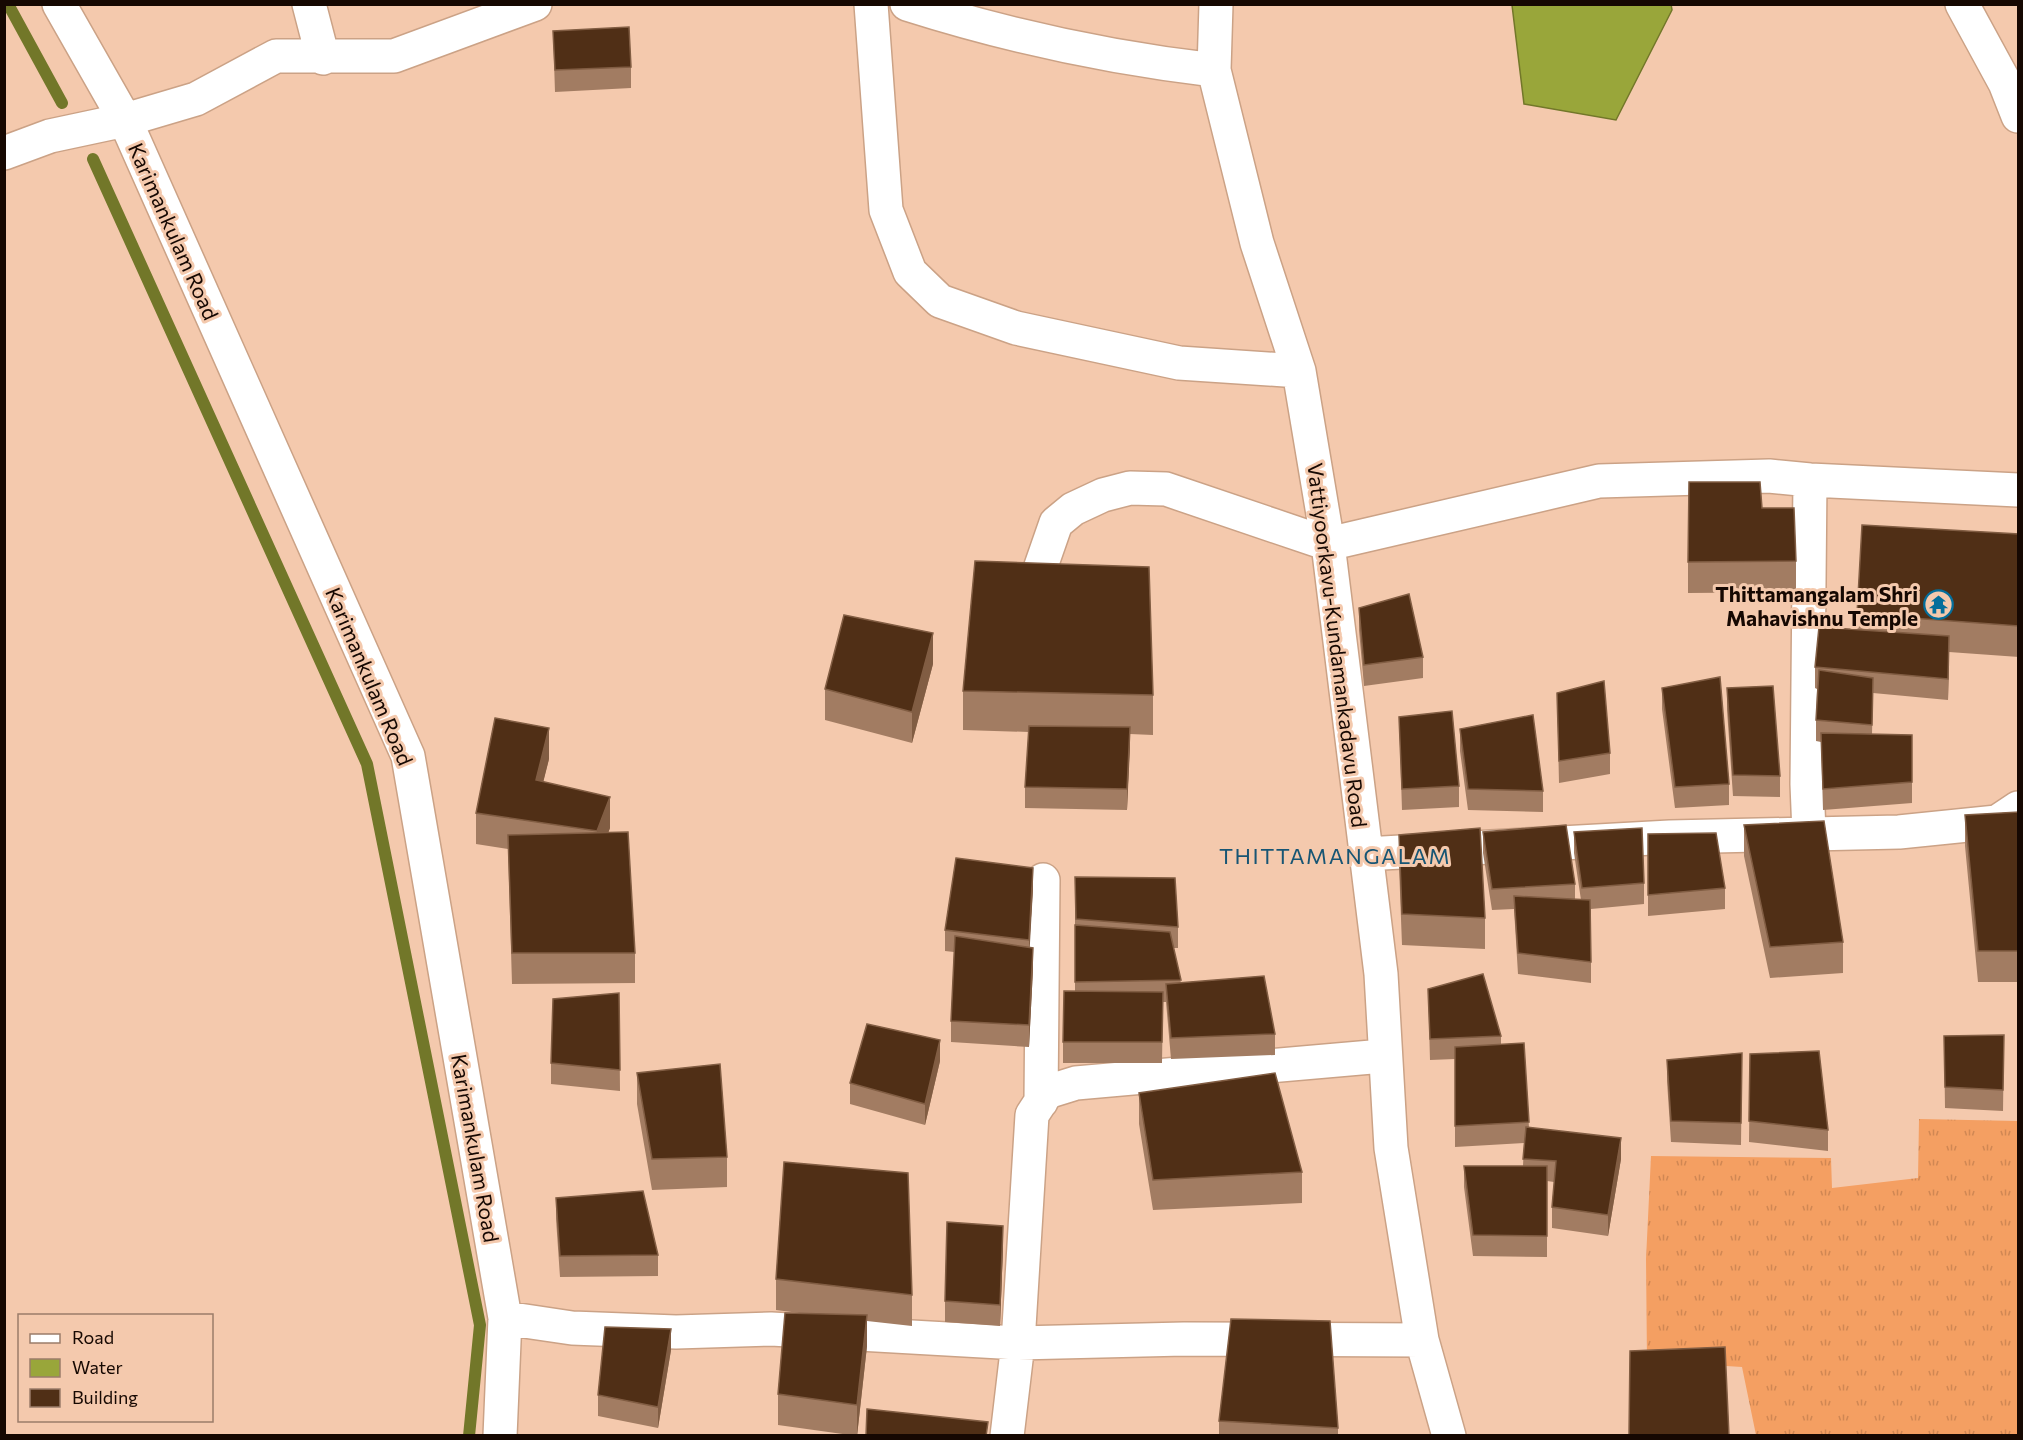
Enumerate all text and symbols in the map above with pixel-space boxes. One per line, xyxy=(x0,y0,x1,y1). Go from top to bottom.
street label: Karimankulam Road xyxy=(124,139,224,323)
street label: Vattiyoorkavu-Kundamankadavu Road xyxy=(1303,461,1373,829)
place label: Thittamangalam Shri Mahavishnu Temple xyxy=(1715,581,1918,630)
street label: Karimankulam Road xyxy=(321,583,419,769)
temple icon: Thittamangalam Shri Mahavishnu Temple xyxy=(1923,589,1955,621)
district label: THITTAMANGALAM xyxy=(1219,842,1451,869)
street label: Karimankulam Road xyxy=(447,1052,505,1244)
legend xyxy=(18,1314,213,1422)
text: Road xyxy=(72,1326,114,1348)
text: Water xyxy=(72,1356,123,1378)
text: Building xyxy=(72,1386,138,1408)

